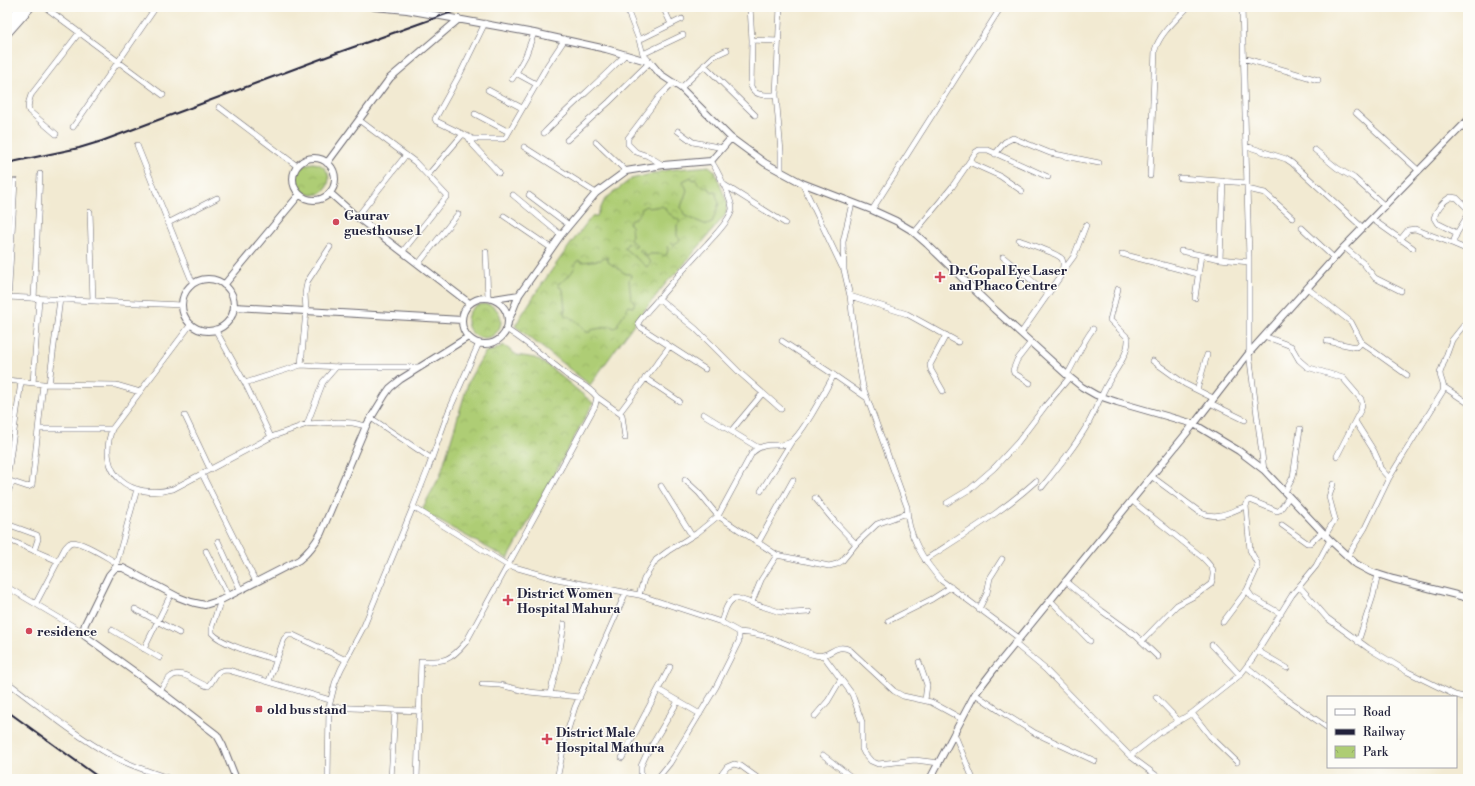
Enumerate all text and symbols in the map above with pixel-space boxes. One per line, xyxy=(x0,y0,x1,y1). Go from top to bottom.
place label: Gaurav guesthouse 1 xyxy=(344,208,422,239)
marker: Gaurav guesthouse 1 xyxy=(331,217,341,227)
place label: Dr.Gopal Eye Laser and Phaco Centre xyxy=(949,263,1068,294)
marker: Dr.Gopal Eye Laser and Phaco Centre xyxy=(934,271,946,283)
place label: District Women Hospital Mahura xyxy=(517,586,621,617)
marker: District Women Hospital Mahura xyxy=(502,594,514,606)
place label: residence xyxy=(37,624,97,640)
marker: residence xyxy=(24,626,34,636)
legend xyxy=(1327,696,1457,768)
place label: old bus stand xyxy=(267,702,347,718)
marker: old bus stand xyxy=(254,704,264,714)
text: Road xyxy=(1363,705,1391,720)
place label: District Male Hospital Mathura xyxy=(556,725,665,756)
text: Railway xyxy=(1363,725,1405,740)
marker: District Male Hospital Mathura xyxy=(541,733,553,745)
text: Park xyxy=(1363,745,1389,760)

